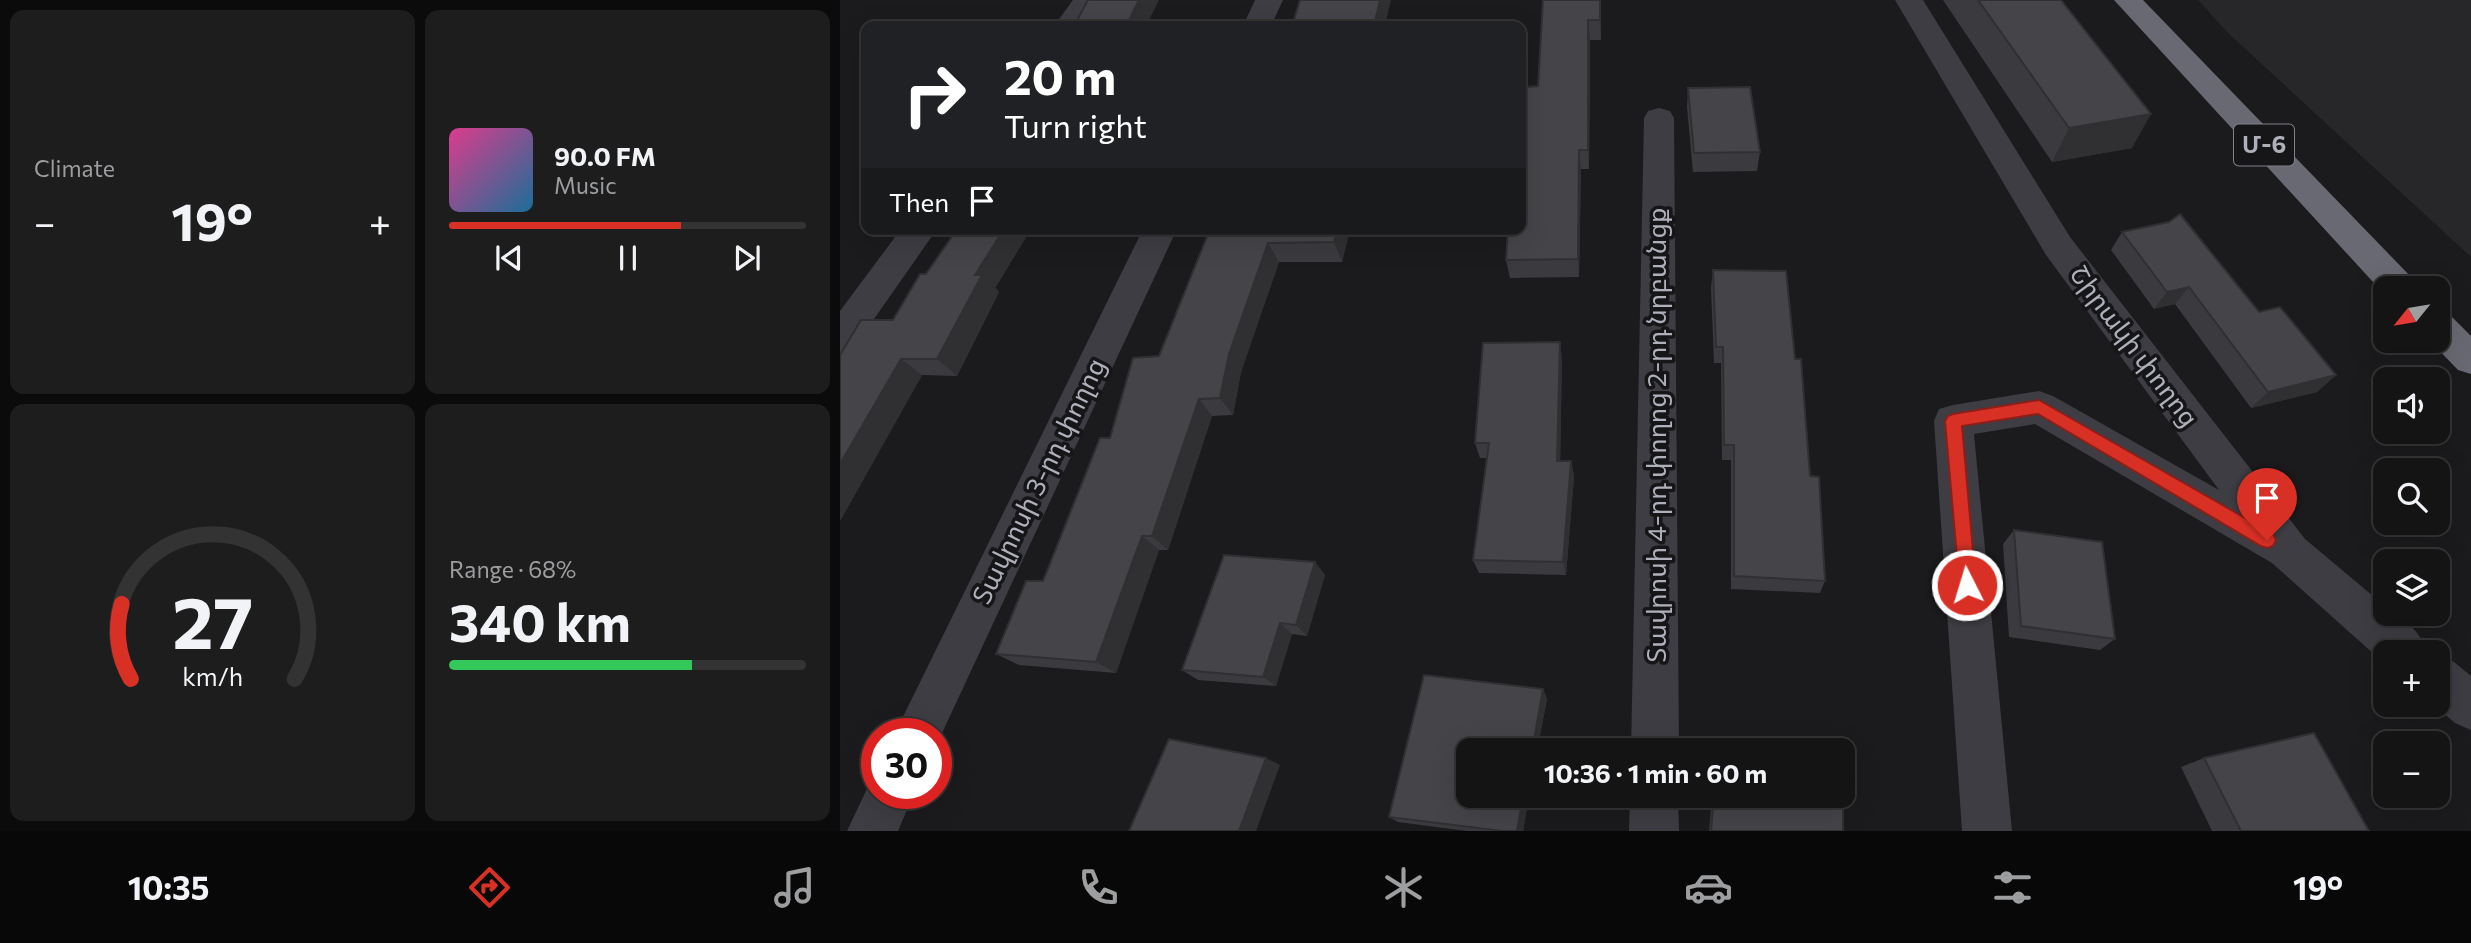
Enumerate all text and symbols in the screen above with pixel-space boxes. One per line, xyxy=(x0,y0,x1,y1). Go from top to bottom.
text: 20 m xyxy=(1004,45,1116,105)
icon: right xyxy=(889,49,980,140)
text: Turn right xyxy=(1004,105,1147,145)
road number: Մ-6 xyxy=(2234,125,2294,166)
text: 90.0 FM xyxy=(554,140,656,171)
text: Climate xyxy=(34,154,115,182)
text: Music xyxy=(554,171,617,199)
icon: arrive xyxy=(963,182,1001,220)
text: Then xyxy=(889,186,949,217)
text: 19° xyxy=(171,188,253,252)
text: − xyxy=(34,198,56,245)
text: + xyxy=(369,198,391,245)
street label: Տավրոսի 4-րդ փողոց 2-րդ նրբանցք xyxy=(1640,208,1672,663)
icon: previous xyxy=(490,239,528,277)
icon: pause xyxy=(609,239,647,277)
icon: next xyxy=(728,239,766,277)
street label: Շիրակի փողոց xyxy=(2064,258,2206,432)
north arrow xyxy=(2373,276,2450,354)
map controls xyxy=(2373,276,2450,808)
street label: Տավրոսի 3-րդ փողոց xyxy=(965,352,1112,609)
button: sound xyxy=(2373,367,2450,444)
button: search xyxy=(2373,458,2450,535)
pin xyxy=(2237,468,2297,540)
icon: arrive xyxy=(2248,479,2286,517)
position arrow xyxy=(1930,548,2004,622)
button: layers xyxy=(2373,549,2450,626)
text: Range · 68% xyxy=(449,555,576,583)
text: 27 xyxy=(172,575,253,664)
text: 340 km xyxy=(449,589,631,653)
button: + xyxy=(2373,640,2450,717)
text: km/h xyxy=(182,660,243,690)
speed limit sign: 30 xyxy=(861,718,952,809)
button: − xyxy=(2373,731,2450,808)
text: 10:36 · 1 min · 60 m xyxy=(1544,757,1767,788)
icon: directions xyxy=(465,863,514,912)
icon: music xyxy=(770,863,819,912)
icon: phone xyxy=(1074,863,1123,912)
icon: climate xyxy=(1379,863,1428,912)
icon: car xyxy=(1684,863,1733,912)
icon: filters xyxy=(1988,863,2037,912)
text: 10:35 xyxy=(128,867,209,907)
text: 19° xyxy=(2293,867,2343,907)

